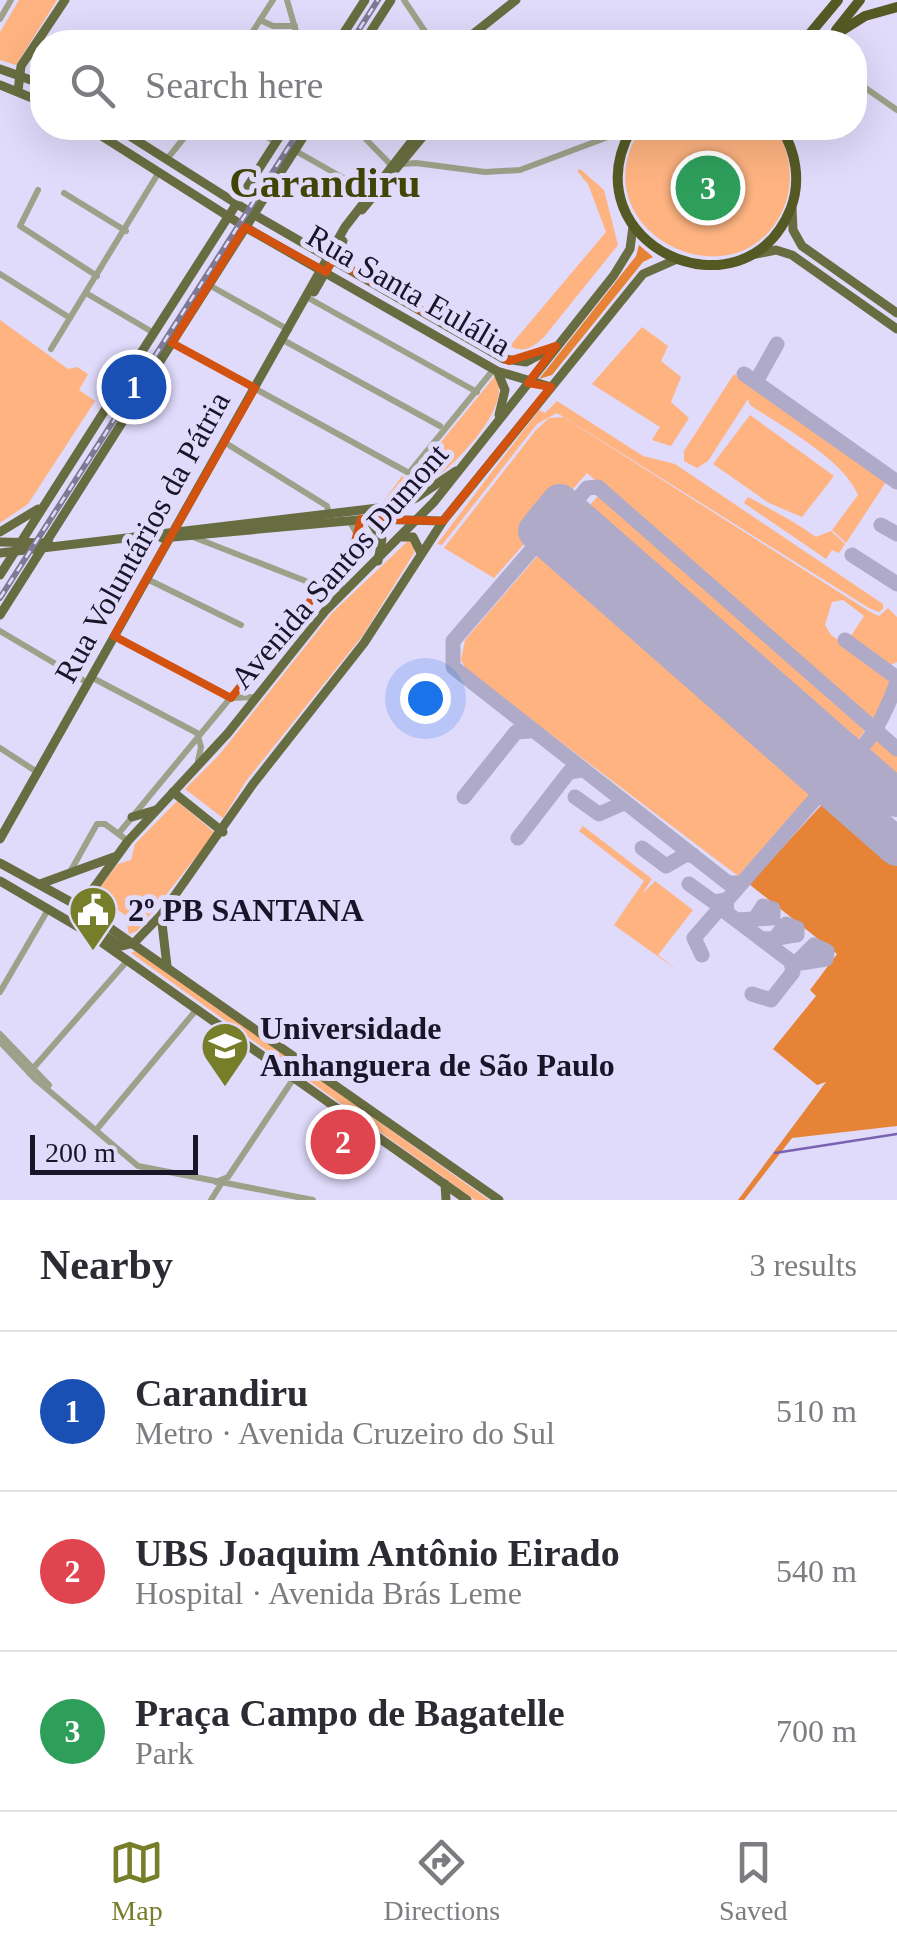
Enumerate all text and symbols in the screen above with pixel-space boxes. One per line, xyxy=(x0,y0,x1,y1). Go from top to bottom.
search box xyxy=(30,30,867,140)
icon: search xyxy=(65,58,120,113)
text: Search here xyxy=(145,64,323,106)
pin: 3 xyxy=(676,150,740,226)
district label: Carandiru xyxy=(229,160,421,206)
street label: Rua Santa Eulália xyxy=(301,217,517,363)
pin: 1 xyxy=(102,350,166,424)
street label: Rua Voluntários da Pátria xyxy=(47,385,237,689)
street label: Avenida Santos Dumont xyxy=(223,436,455,696)
your location xyxy=(400,673,451,724)
public building icon: 2º PB SANTANA xyxy=(67,884,119,952)
place label: 2º PB SANTANA xyxy=(128,892,364,928)
place label: Universidade Anhanguera de São Paulo xyxy=(260,1010,615,1083)
school or university icon: Universidade Anhanguera de São Paulo xyxy=(199,1020,251,1088)
pin: 2 xyxy=(310,1104,376,1180)
scale bar xyxy=(30,1130,198,1174)
text: 200 m xyxy=(45,1137,116,1168)
text: Nearby xyxy=(40,1242,173,1288)
text: 3 results xyxy=(749,1247,857,1283)
text: Carandiru xyxy=(135,1372,308,1414)
text: 1 xyxy=(65,1393,81,1429)
text: 510 m xyxy=(776,1393,857,1429)
text: Metro · Avenida Cruzeiro do Sul xyxy=(135,1415,555,1451)
text: UBS Joaquim Antônio Eirado xyxy=(135,1532,620,1574)
text: 2 xyxy=(65,1553,81,1589)
text: 540 m xyxy=(776,1553,857,1589)
text: Hospital · Avenida Brás Leme xyxy=(135,1575,522,1611)
text: Praça Campo de Bagatelle xyxy=(135,1692,565,1734)
text: 3 xyxy=(65,1713,81,1749)
text: 700 m xyxy=(776,1713,857,1749)
text: Park xyxy=(135,1735,194,1771)
tab: Map xyxy=(109,1835,164,1927)
tab: Directions xyxy=(383,1835,500,1927)
tab: Saved xyxy=(719,1835,788,1927)

